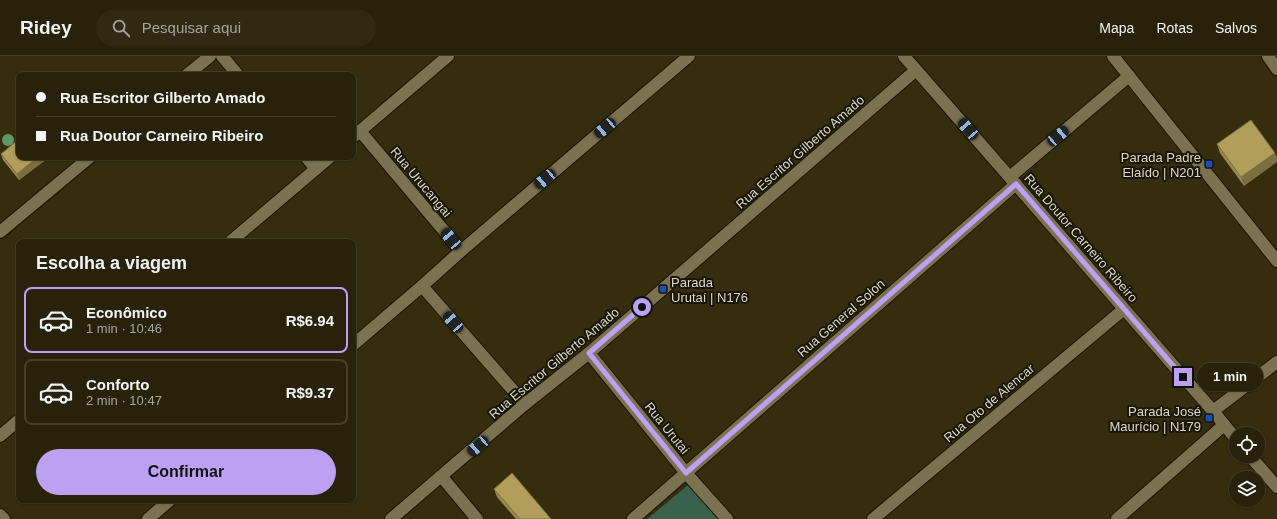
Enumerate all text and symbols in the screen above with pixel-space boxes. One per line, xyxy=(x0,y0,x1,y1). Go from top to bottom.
search box xyxy=(96,10,376,46)
text: Ridey xyxy=(20,17,72,38)
icon: search xyxy=(110,17,132,39)
text: Pesquisar aqui xyxy=(142,19,241,36)
text: Mapa xyxy=(1099,20,1134,36)
text: Rotas xyxy=(1156,20,1193,36)
text: Salvos xyxy=(1215,20,1257,36)
text: Rua Escritor Gilberto Amado xyxy=(60,89,265,106)
street label: Rua Escritor Gilberto Amado xyxy=(733,92,867,212)
car xyxy=(592,116,618,140)
car xyxy=(956,116,980,142)
car xyxy=(1045,124,1071,148)
text: Rua Doutor Carneiro Ribeiro xyxy=(60,127,263,144)
street label: Rua Urucangai xyxy=(387,144,455,220)
place label: Parada Padre Elaído | N201 xyxy=(1121,150,1201,180)
marker: Parada Padre Elaído | N201 xyxy=(1204,159,1214,169)
car xyxy=(532,167,558,191)
street label: Rua Doutor Carneiro Ribeiro xyxy=(1021,171,1141,305)
car xyxy=(439,226,463,252)
text: Escolha a viagem xyxy=(36,253,187,273)
place label: Parada Urutaí | N176 xyxy=(671,275,748,305)
street label: Rua General Solon xyxy=(794,276,888,360)
marker: Parada Urutaí | N176 xyxy=(658,284,668,294)
route start xyxy=(633,298,651,316)
icon: car xyxy=(38,302,74,338)
text: Econômico xyxy=(86,304,167,321)
street label: Rua Escritor Gilberto Amado xyxy=(486,304,622,422)
car xyxy=(441,309,465,335)
text: R$6.94 xyxy=(286,312,334,329)
text: 1 min · 10:46 xyxy=(86,321,162,336)
street label: Rua Oto de Alencar xyxy=(941,360,1038,445)
callout: 1 min xyxy=(1197,363,1263,391)
route end xyxy=(1174,368,1192,386)
text: 1 min xyxy=(1213,369,1247,384)
icon: car xyxy=(38,374,74,410)
text: Conforto xyxy=(86,376,149,393)
text: R$9.37 xyxy=(286,384,334,401)
text: 2 min · 10:47 xyxy=(86,393,162,408)
street label: Rua Urutai xyxy=(642,399,692,457)
place label: Parada José Maurício | N179 xyxy=(1109,404,1201,434)
marker: Parada José Maurício | N179 xyxy=(1204,413,1214,423)
map controls xyxy=(1229,427,1265,507)
button: locate xyxy=(1229,427,1265,463)
car xyxy=(465,434,491,458)
button: Confirmar xyxy=(36,449,336,495)
button: layers xyxy=(1229,471,1265,507)

